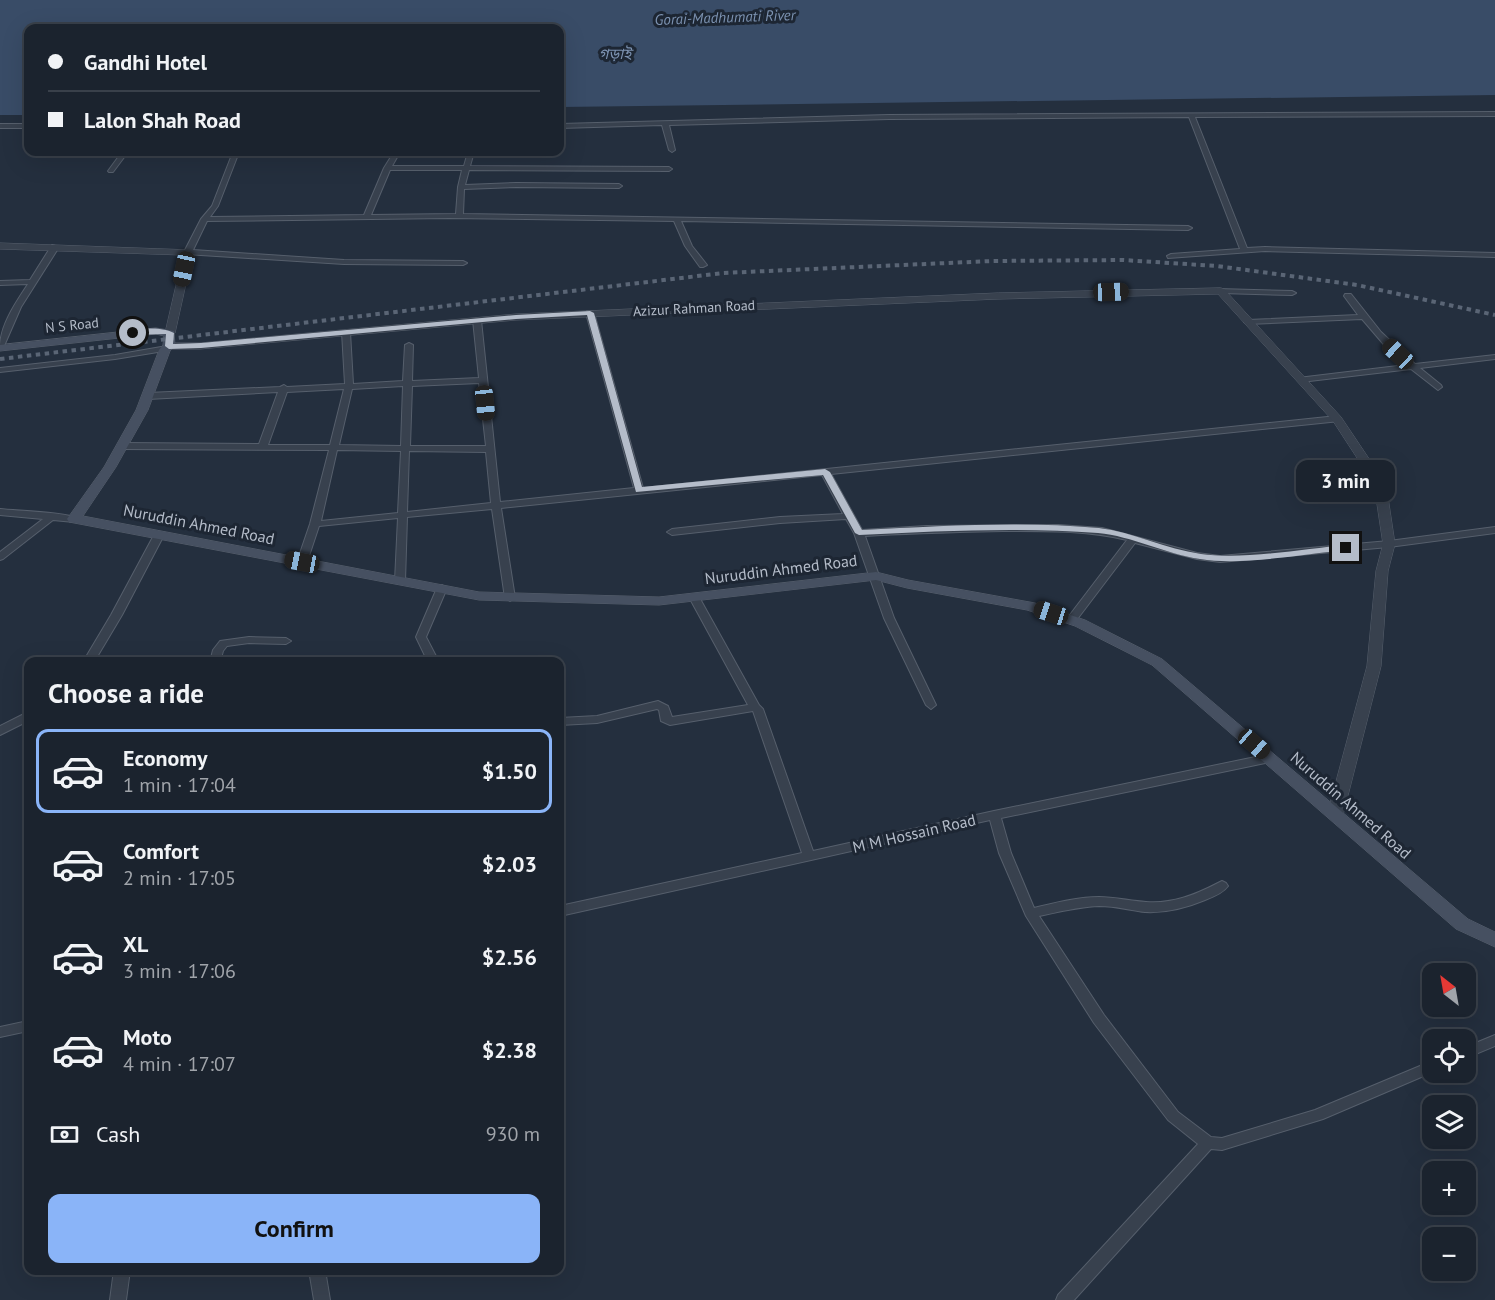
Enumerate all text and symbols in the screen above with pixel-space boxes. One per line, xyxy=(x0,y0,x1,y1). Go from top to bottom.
water label: Gorai-Madhumati River xyxy=(654,5,797,29)
water label: গড়াই xyxy=(599,44,634,63)
text: Gandhi Hotel xyxy=(84,48,207,76)
text: Lalon Shah Road xyxy=(84,106,241,134)
car xyxy=(171,250,197,288)
car xyxy=(1093,282,1129,302)
street label: Azizur Rahman Road xyxy=(632,296,756,320)
street label: N S Road xyxy=(44,313,100,337)
route start xyxy=(119,319,146,346)
car xyxy=(1379,335,1417,373)
car xyxy=(474,384,496,422)
callout: 3 min xyxy=(1296,461,1396,503)
text: 3 min xyxy=(1321,468,1370,494)
street label: Nuruddin Ahmed Road xyxy=(122,500,276,548)
route end xyxy=(1332,534,1359,561)
car xyxy=(283,550,321,574)
street label: Nuruddin Ahmed Road xyxy=(704,550,858,588)
car xyxy=(1031,599,1071,627)
text: Choose a ride xyxy=(48,676,204,710)
car xyxy=(1235,725,1273,763)
icon: car xyxy=(51,744,105,798)
text: Economy xyxy=(123,744,207,772)
street label: Nuruddin Ahmed Road xyxy=(1287,747,1415,863)
text: $1.50 xyxy=(482,757,537,785)
text: 1 min · 17:04 xyxy=(123,772,236,798)
street label: M M Hossain Road xyxy=(850,809,978,857)
icon: car xyxy=(51,837,105,891)
text: Comfort xyxy=(123,837,199,865)
text: $2.03 xyxy=(482,850,537,878)
text: 2 min · 17:05 xyxy=(123,865,236,891)
icon: car xyxy=(51,930,105,984)
text: XL xyxy=(123,930,148,958)
text: $2.56 xyxy=(482,943,537,971)
text: 3 min · 17:06 xyxy=(123,958,236,984)
north arrow xyxy=(1422,963,1476,1017)
map controls xyxy=(1422,963,1476,1281)
icon: car xyxy=(51,1023,105,1077)
text: Moto xyxy=(123,1023,172,1051)
button: locate xyxy=(1422,1029,1476,1083)
text: $2.38 xyxy=(482,1036,537,1064)
text: 4 min · 17:07 xyxy=(123,1051,236,1077)
button: layers xyxy=(1422,1095,1476,1149)
icon: cash xyxy=(48,1118,81,1151)
text: Cash xyxy=(96,1120,140,1148)
text: 930 m xyxy=(486,1121,540,1147)
button: + xyxy=(1422,1161,1476,1215)
button: Confirm xyxy=(48,1194,540,1263)
button: − xyxy=(1422,1227,1476,1281)

